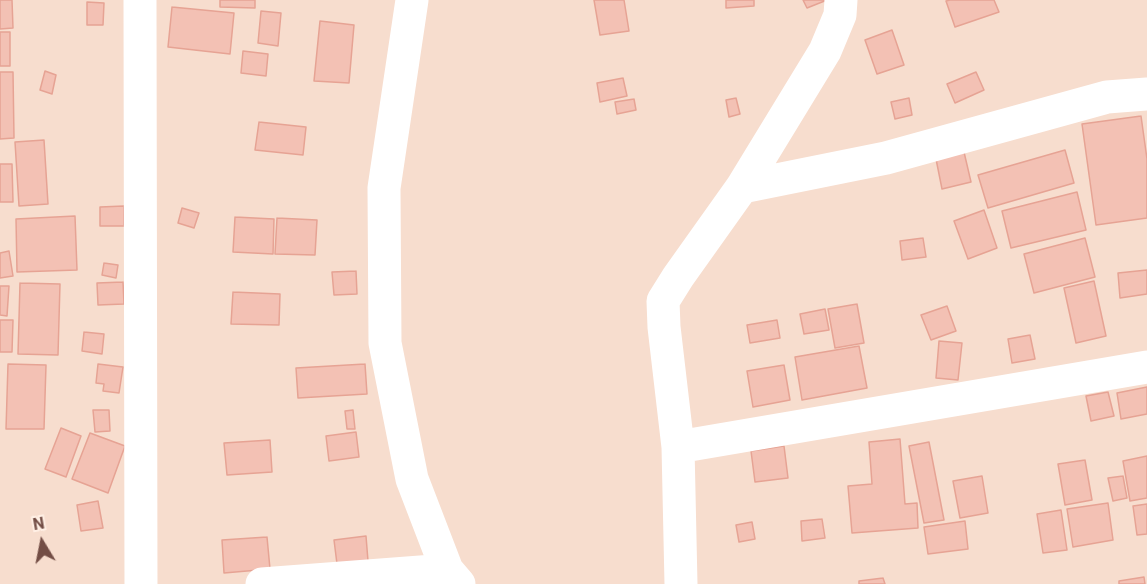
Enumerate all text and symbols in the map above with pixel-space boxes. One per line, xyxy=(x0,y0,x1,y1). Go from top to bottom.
north arrow xyxy=(12,512,72,572)
text: N xyxy=(32,513,46,534)

